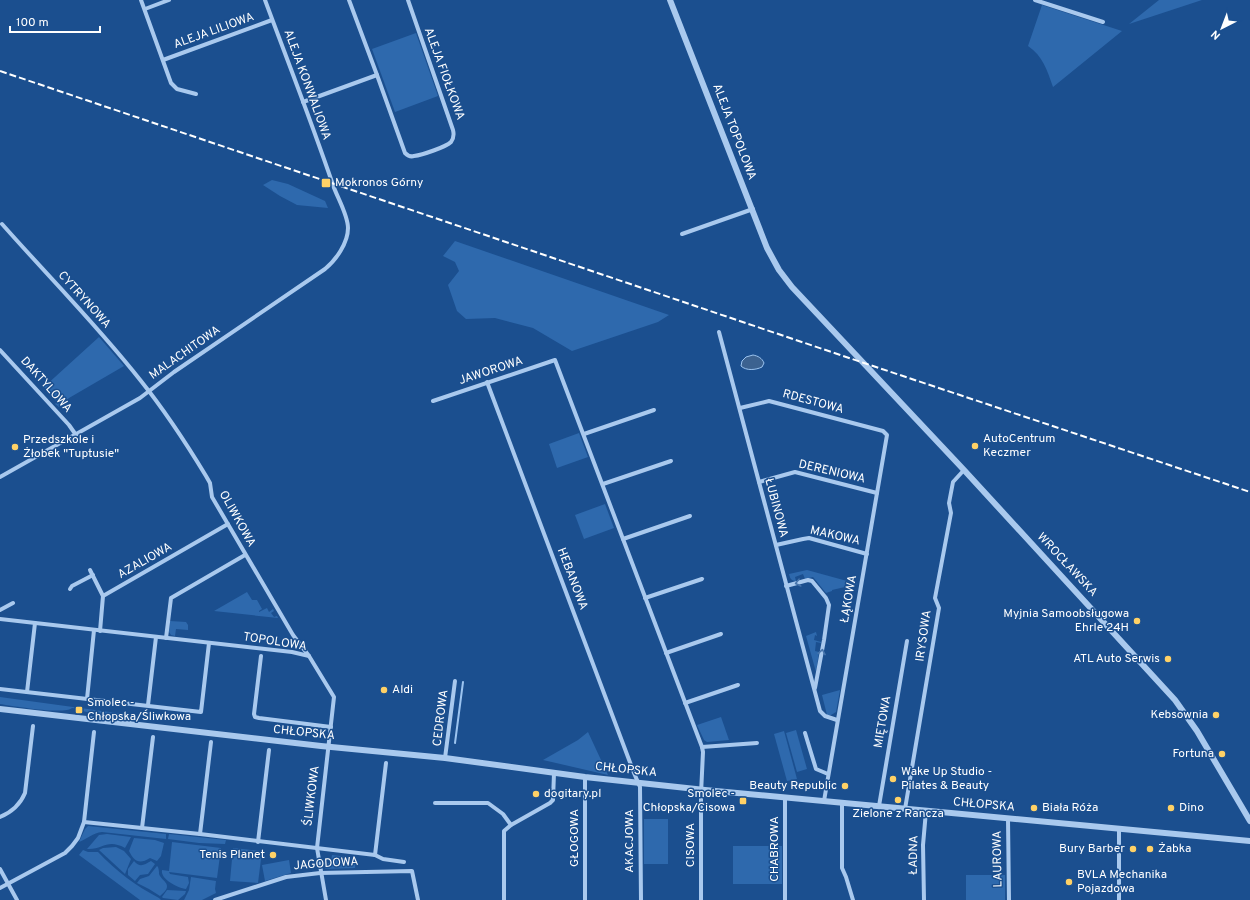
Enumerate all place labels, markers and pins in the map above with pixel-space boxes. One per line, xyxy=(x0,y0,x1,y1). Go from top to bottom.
place label: Mokronos Górny xyxy=(335,175,423,191)
marker: Mokronos Górny xyxy=(320,177,332,189)
place label: AutoCentrum Keczmer xyxy=(983,431,1055,461)
place label: Przedszkole i Żłobek "Tuptusie" xyxy=(23,432,119,462)
marker: AutoCentrum Keczmer xyxy=(970,441,980,451)
marker: Przedszkole i Żłobek "Tuptusie" xyxy=(10,442,20,452)
place label: Myjnia Samoobsługowa Ehrle 24H xyxy=(1003,606,1129,636)
marker: Myjnia Samoobsługowa Ehrle 24H xyxy=(1132,616,1142,626)
place label: ATL Auto Serwis xyxy=(1073,651,1160,667)
marker: ATL Auto Serwis xyxy=(1163,654,1173,664)
place label: Aldi xyxy=(392,682,413,698)
marker: Aldi xyxy=(379,685,389,695)
place label: Smolec - Chłopska/Śliwkowa xyxy=(87,695,191,725)
marker: Smolec - Chłopska/Śliwkowa xyxy=(74,705,84,715)
place label: Kebsownia xyxy=(1151,707,1208,723)
marker: Kebsownia xyxy=(1211,710,1221,720)
place label: Fortuna xyxy=(1173,746,1214,762)
marker: Fortuna xyxy=(1217,749,1227,759)
place label: Wake Up Studio - Pilates & Beauty xyxy=(901,764,992,794)
marker: Wake Up Studio - Pilates & Beauty xyxy=(888,774,898,784)
place label: Beauty Republic xyxy=(749,778,837,794)
marker: Beauty Republic xyxy=(840,781,850,791)
place label: dogitary.pl xyxy=(544,786,601,802)
place label: Smolec - Chłopska/Cisowa xyxy=(643,786,735,816)
marker: dogitary.pl xyxy=(531,789,541,799)
marker: Zielone z Rancza xyxy=(893,795,903,805)
marker: Smolec - Chłopska/Cisowa xyxy=(738,796,748,806)
place label: Biała Róża xyxy=(1042,800,1098,816)
place label: Dino xyxy=(1179,800,1204,816)
marker: Biała Róża xyxy=(1029,803,1039,813)
marker: Dino xyxy=(1166,803,1176,813)
place label: Zielone z Rancza xyxy=(852,806,944,822)
place label: Bury Barber xyxy=(1059,841,1125,857)
place label: Żabka xyxy=(1158,841,1191,857)
marker: Bury Barber xyxy=(1128,844,1138,854)
marker: Żabka xyxy=(1145,844,1155,854)
place label: Tenis Planet xyxy=(199,847,265,863)
marker: Tenis Planet xyxy=(268,850,278,860)
place label: BVLA Mechanika Pojazdowa xyxy=(1077,867,1167,897)
marker: BVLA Mechanika Pojazdowa xyxy=(1064,877,1074,887)

